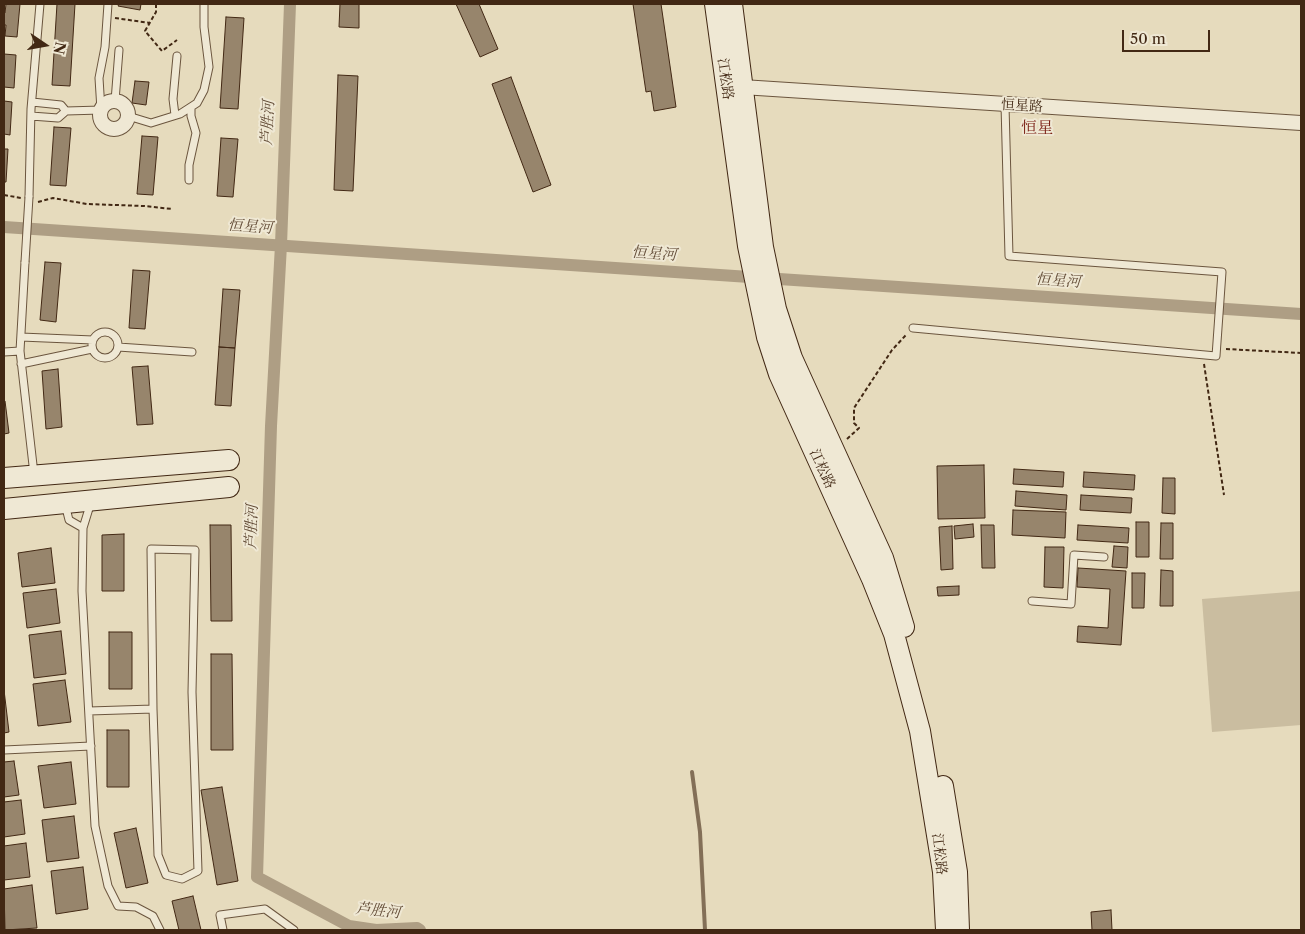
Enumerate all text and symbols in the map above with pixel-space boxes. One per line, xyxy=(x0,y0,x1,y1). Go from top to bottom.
north arrow xyxy=(20,20,70,70)
scale bar xyxy=(1125,20,1212,52)
text: 50 m xyxy=(1130,29,1166,48)
text: N xyxy=(50,40,70,56)
street label: 江松路 xyxy=(714,57,736,101)
street label: 恒星路 xyxy=(1001,97,1043,115)
water label: 芦胜河 xyxy=(258,100,278,146)
district label: 恒星 xyxy=(1021,118,1053,138)
water label: 恒星河 xyxy=(227,216,273,238)
water label: 恒星河 xyxy=(631,243,677,265)
water label: 恒星河 xyxy=(1035,270,1081,292)
street label: 江松路 xyxy=(806,446,838,492)
water label: 芦胜河 xyxy=(242,504,262,550)
street label: 江松路 xyxy=(928,832,950,876)
water label: 芦胜河 xyxy=(355,900,401,922)

